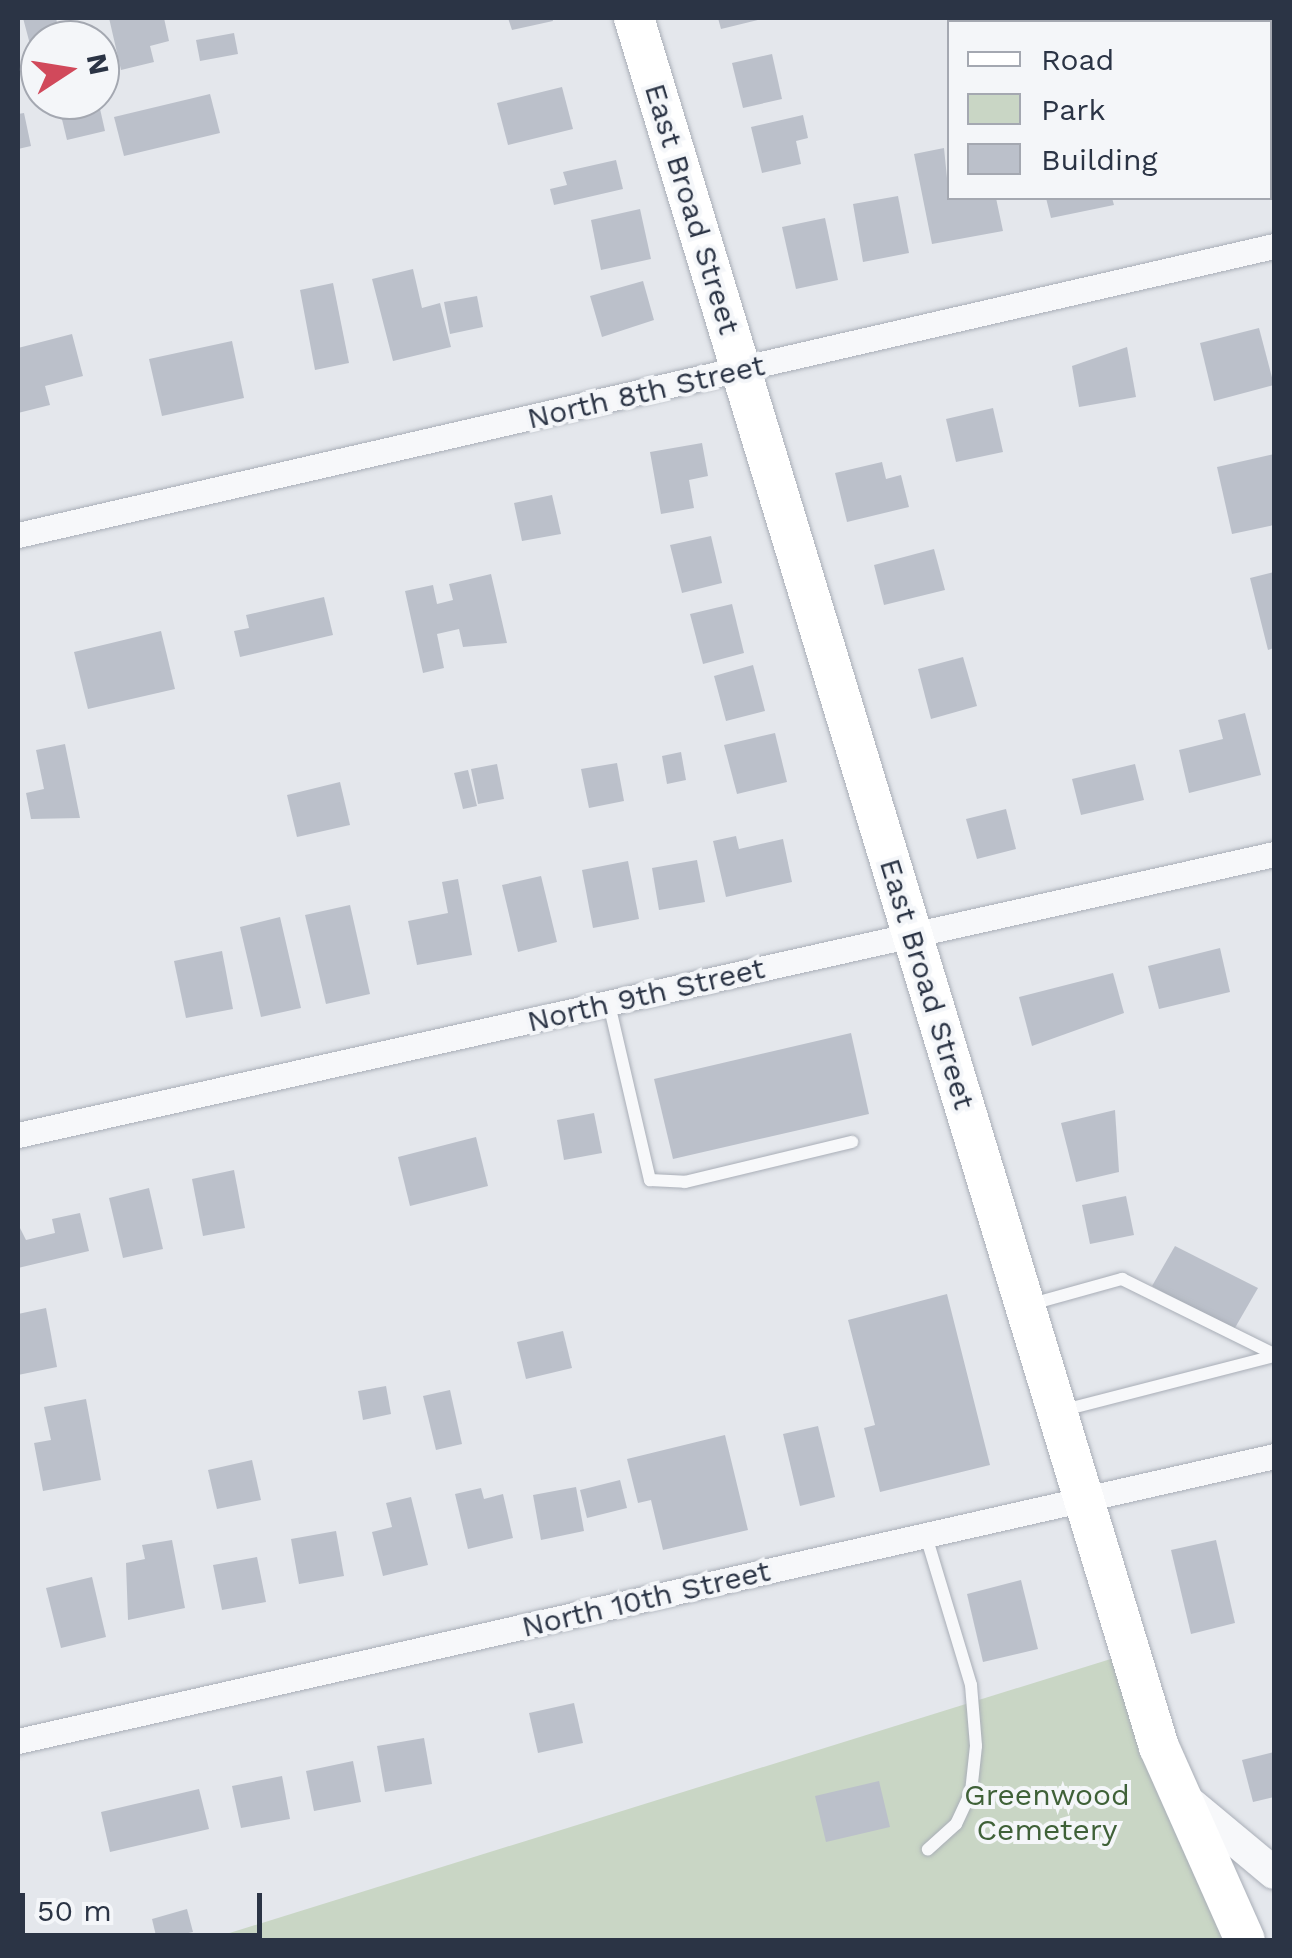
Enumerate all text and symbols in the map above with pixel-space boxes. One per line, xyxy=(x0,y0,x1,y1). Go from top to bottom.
north arrow xyxy=(20,20,120,120)
legend xyxy=(947,20,1272,200)
text: Road xyxy=(1041,42,1114,77)
text: N xyxy=(80,50,116,78)
street label: East Broad Street xyxy=(637,79,747,339)
text: Park xyxy=(1041,92,1106,127)
text: Building xyxy=(1041,142,1158,177)
street label: North 8th Street xyxy=(524,347,768,437)
street label: East Broad Street xyxy=(872,854,982,1114)
street label: North 9th Street xyxy=(524,950,768,1040)
street label: North 10th Street xyxy=(518,1553,774,1645)
park label: Greenwood Cemetery xyxy=(964,1777,1130,1848)
scale bar xyxy=(25,1873,268,1935)
text: 50 m xyxy=(37,1893,112,1928)

